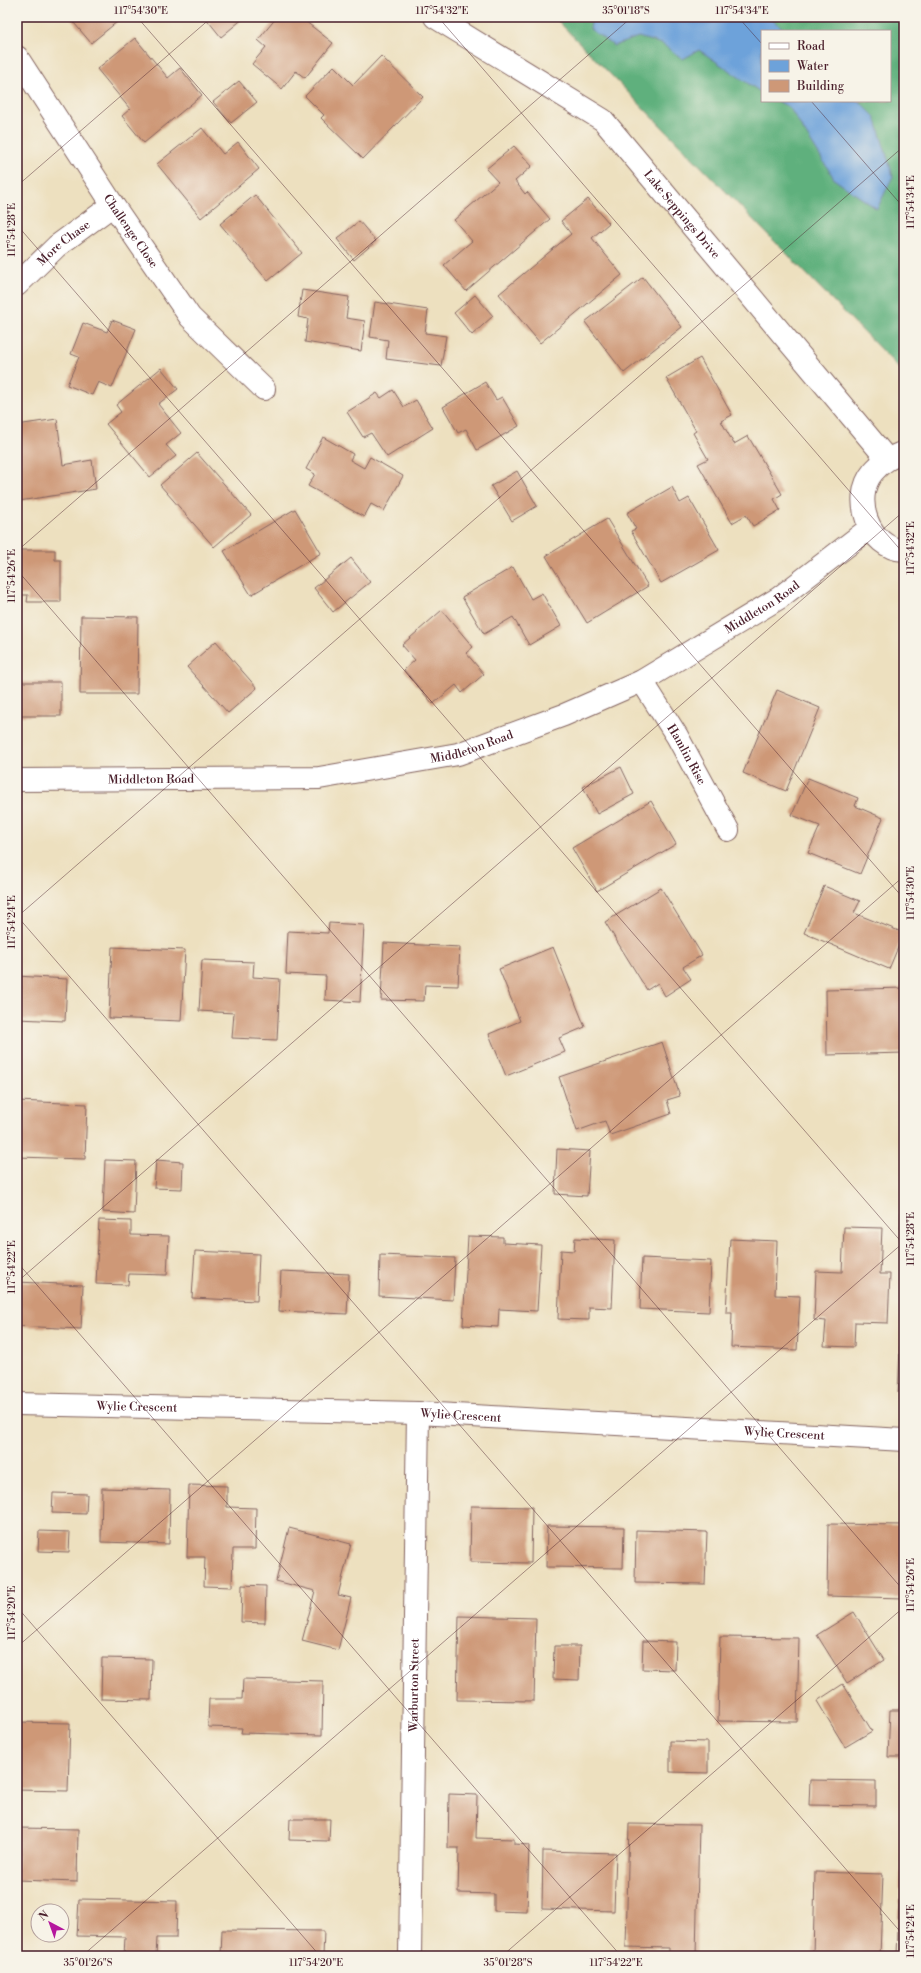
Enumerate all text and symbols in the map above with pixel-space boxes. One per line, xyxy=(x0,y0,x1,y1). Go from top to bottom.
text: 117°54'30"E xyxy=(114,5,168,17)
text: 117°54'32"E xyxy=(415,5,469,17)
text: 35°01'18"S xyxy=(602,5,650,17)
text: 117°54'34"E xyxy=(715,5,769,17)
legend xyxy=(761,30,891,102)
text: Road xyxy=(797,39,825,54)
text: Water xyxy=(796,59,829,74)
text: Building xyxy=(796,79,845,94)
street label: Lake Seppings Drive xyxy=(640,167,723,262)
text: 117°54'34"E xyxy=(905,175,917,229)
street label: Challenge Close xyxy=(100,191,162,271)
text: 117°54'28"E xyxy=(6,203,18,257)
street label: More Chase xyxy=(34,217,93,269)
text: 117°54'32"E xyxy=(905,521,917,575)
text: 117°54'26"E xyxy=(6,549,18,603)
street label: Middleton Road xyxy=(722,577,803,637)
street label: Hamlin Rise xyxy=(664,721,709,787)
street label: Middleton Road xyxy=(429,727,515,766)
street label: Middleton Road xyxy=(108,771,194,787)
text: 117°54'30"E xyxy=(905,866,917,920)
text: 117°54'24"E xyxy=(6,895,18,949)
text: 117°54'28"E xyxy=(905,1212,917,1266)
text: 117°54'22"E xyxy=(6,1240,18,1294)
street label: Wylie Crescent xyxy=(95,1398,178,1415)
street label: Wylie Crescent xyxy=(419,1406,502,1425)
street label: Wylie Crescent xyxy=(743,1424,826,1443)
text: 117°54'26"E xyxy=(905,1558,917,1612)
text: 117°54'20"E xyxy=(6,1586,18,1640)
street label: Warburton Street xyxy=(406,1637,422,1733)
north arrow xyxy=(30,1903,70,1943)
text: 117°54'24"E xyxy=(905,1904,917,1958)
text: N xyxy=(36,1908,52,1924)
text: 35°01'26"S xyxy=(64,1957,113,1969)
text: 117°54'20"E xyxy=(289,1957,343,1969)
text: 35°01'28"S xyxy=(483,1957,533,1969)
text: 117°54'22"E xyxy=(589,1957,643,1969)

